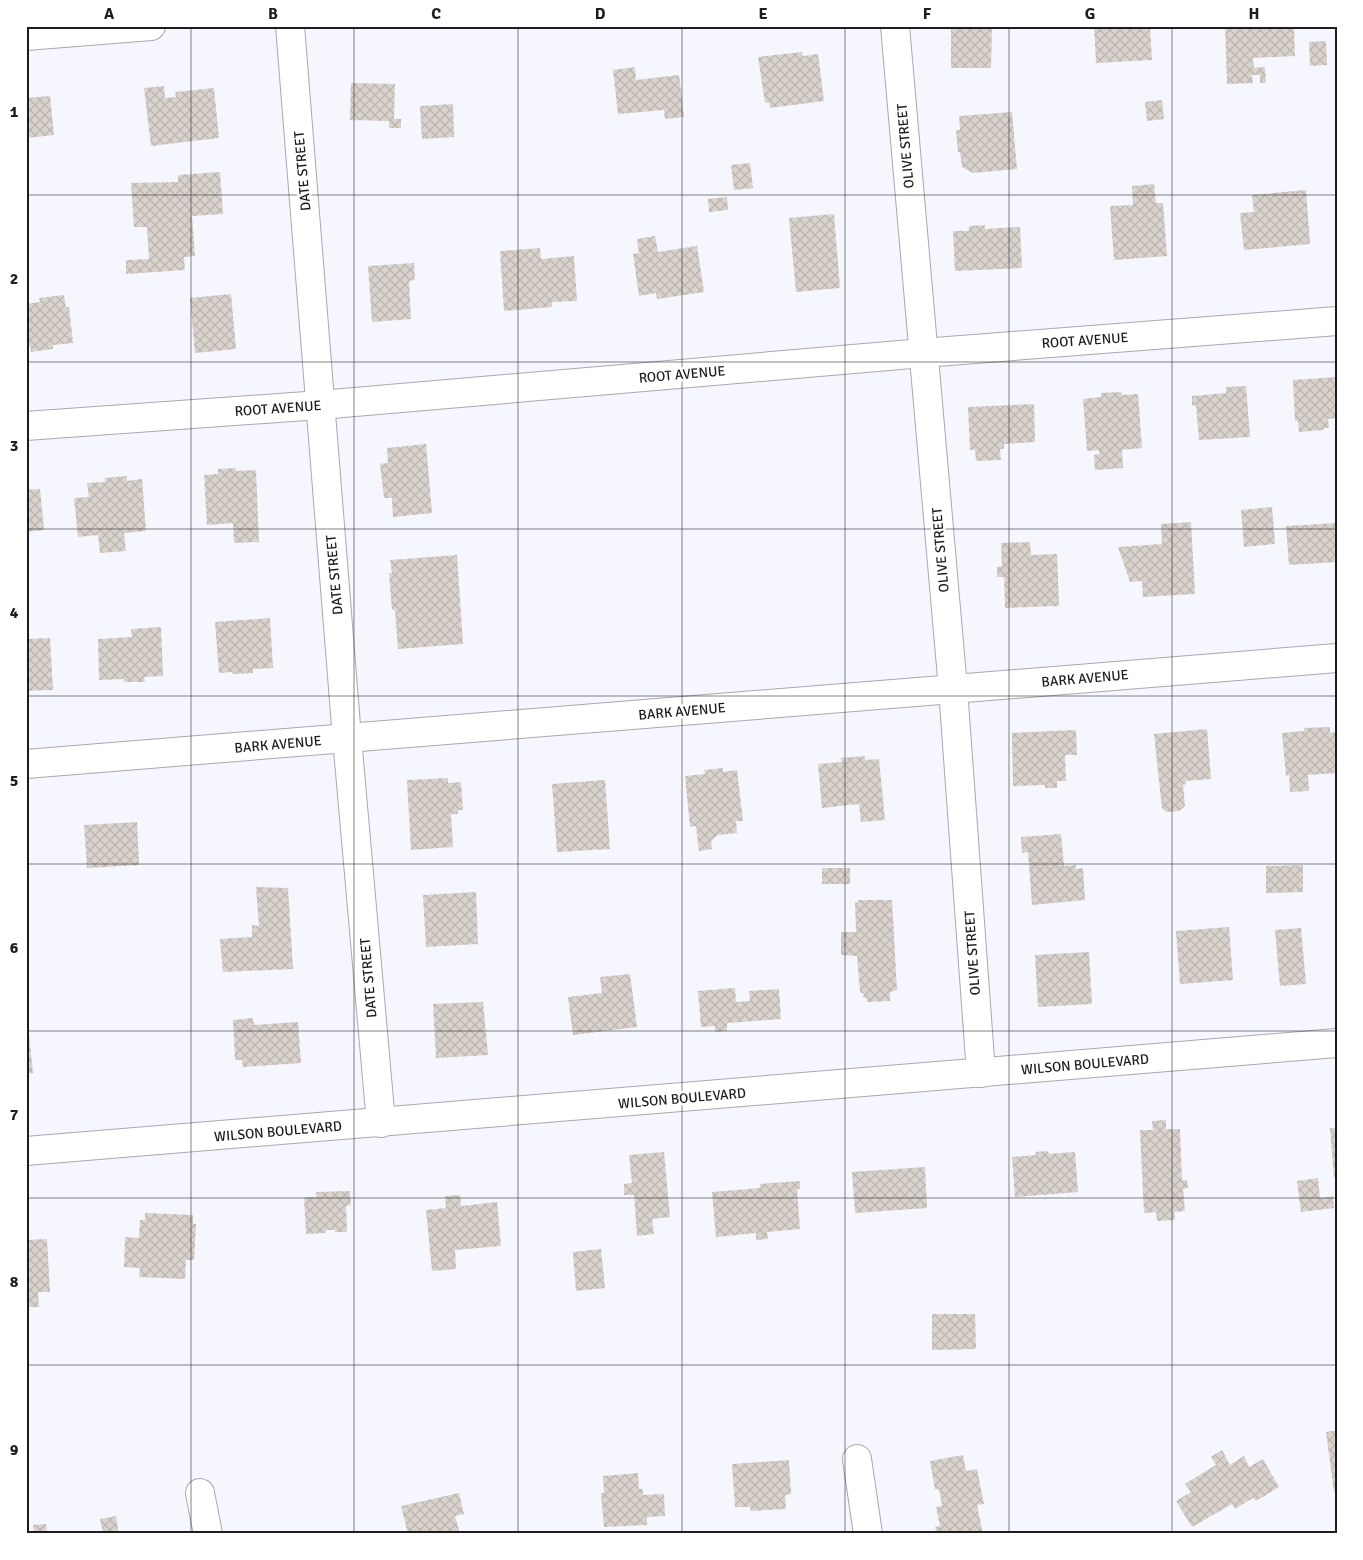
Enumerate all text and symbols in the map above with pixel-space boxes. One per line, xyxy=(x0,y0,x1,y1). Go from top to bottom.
text: A xyxy=(104,4,115,24)
text: B xyxy=(268,4,278,24)
text: C xyxy=(431,4,441,24)
text: D xyxy=(595,4,606,24)
text: E xyxy=(758,4,768,24)
text: F xyxy=(923,4,932,24)
text: G xyxy=(1085,4,1095,24)
text: H xyxy=(1249,4,1259,24)
text: 1 xyxy=(10,102,19,122)
street label: OLIVE STREET xyxy=(893,103,918,189)
street label: DATE STREET xyxy=(291,130,314,212)
text: 2 xyxy=(10,269,18,289)
street label: ROOT AVENUE xyxy=(1041,329,1129,352)
street label: ROOT AVENUE xyxy=(638,362,726,387)
street label: ROOT AVENUE xyxy=(234,397,322,420)
text: 3 xyxy=(10,436,18,456)
street label: OLIVE STREET xyxy=(928,507,953,593)
street label: DATE STREET xyxy=(323,534,346,616)
text: 4 xyxy=(10,603,19,623)
street label: BARK AVENUE xyxy=(1041,666,1129,691)
street label: BARK AVENUE xyxy=(638,699,726,724)
street label: BARK AVENUE xyxy=(234,732,322,757)
text: 5 xyxy=(10,771,18,791)
street label: OLIVE STREET xyxy=(961,910,984,996)
street label: DATE STREET xyxy=(357,937,380,1019)
text: 6 xyxy=(10,938,19,958)
street label: WILSON BOULEVARD xyxy=(1020,1050,1150,1079)
street label: WILSON BOULEVARD xyxy=(617,1084,747,1113)
text: 7 xyxy=(10,1105,19,1125)
street label: WILSON BOULEVARD xyxy=(213,1117,343,1146)
text: 8 xyxy=(10,1272,19,1292)
text: 9 xyxy=(10,1440,19,1460)

